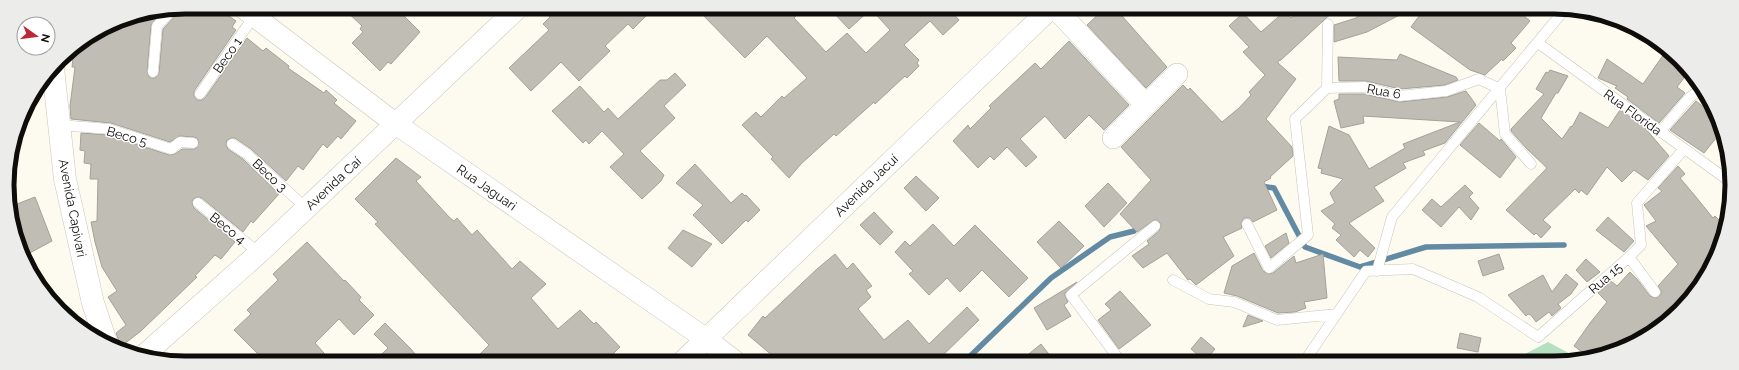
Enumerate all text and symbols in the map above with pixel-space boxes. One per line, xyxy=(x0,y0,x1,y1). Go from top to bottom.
north arrow xyxy=(16,16,56,56)
text: N xyxy=(38,33,53,44)
street label: Beco 1 xyxy=(210,34,245,76)
street label: Rua 6 xyxy=(1366,81,1402,102)
street label: Rua Florida xyxy=(1601,86,1665,138)
street label: Beco 5 xyxy=(105,124,149,149)
street label: Avenida Jacuí xyxy=(832,151,901,219)
street label: Avenida Caí xyxy=(302,154,364,213)
street label: Beco 3 xyxy=(249,156,290,195)
street label: Avenida Capivari xyxy=(56,158,89,258)
street label: Rua Jaguari xyxy=(454,161,520,214)
street label: Beco 4 xyxy=(207,209,249,247)
street label: Rua 15 xyxy=(1586,260,1625,297)

